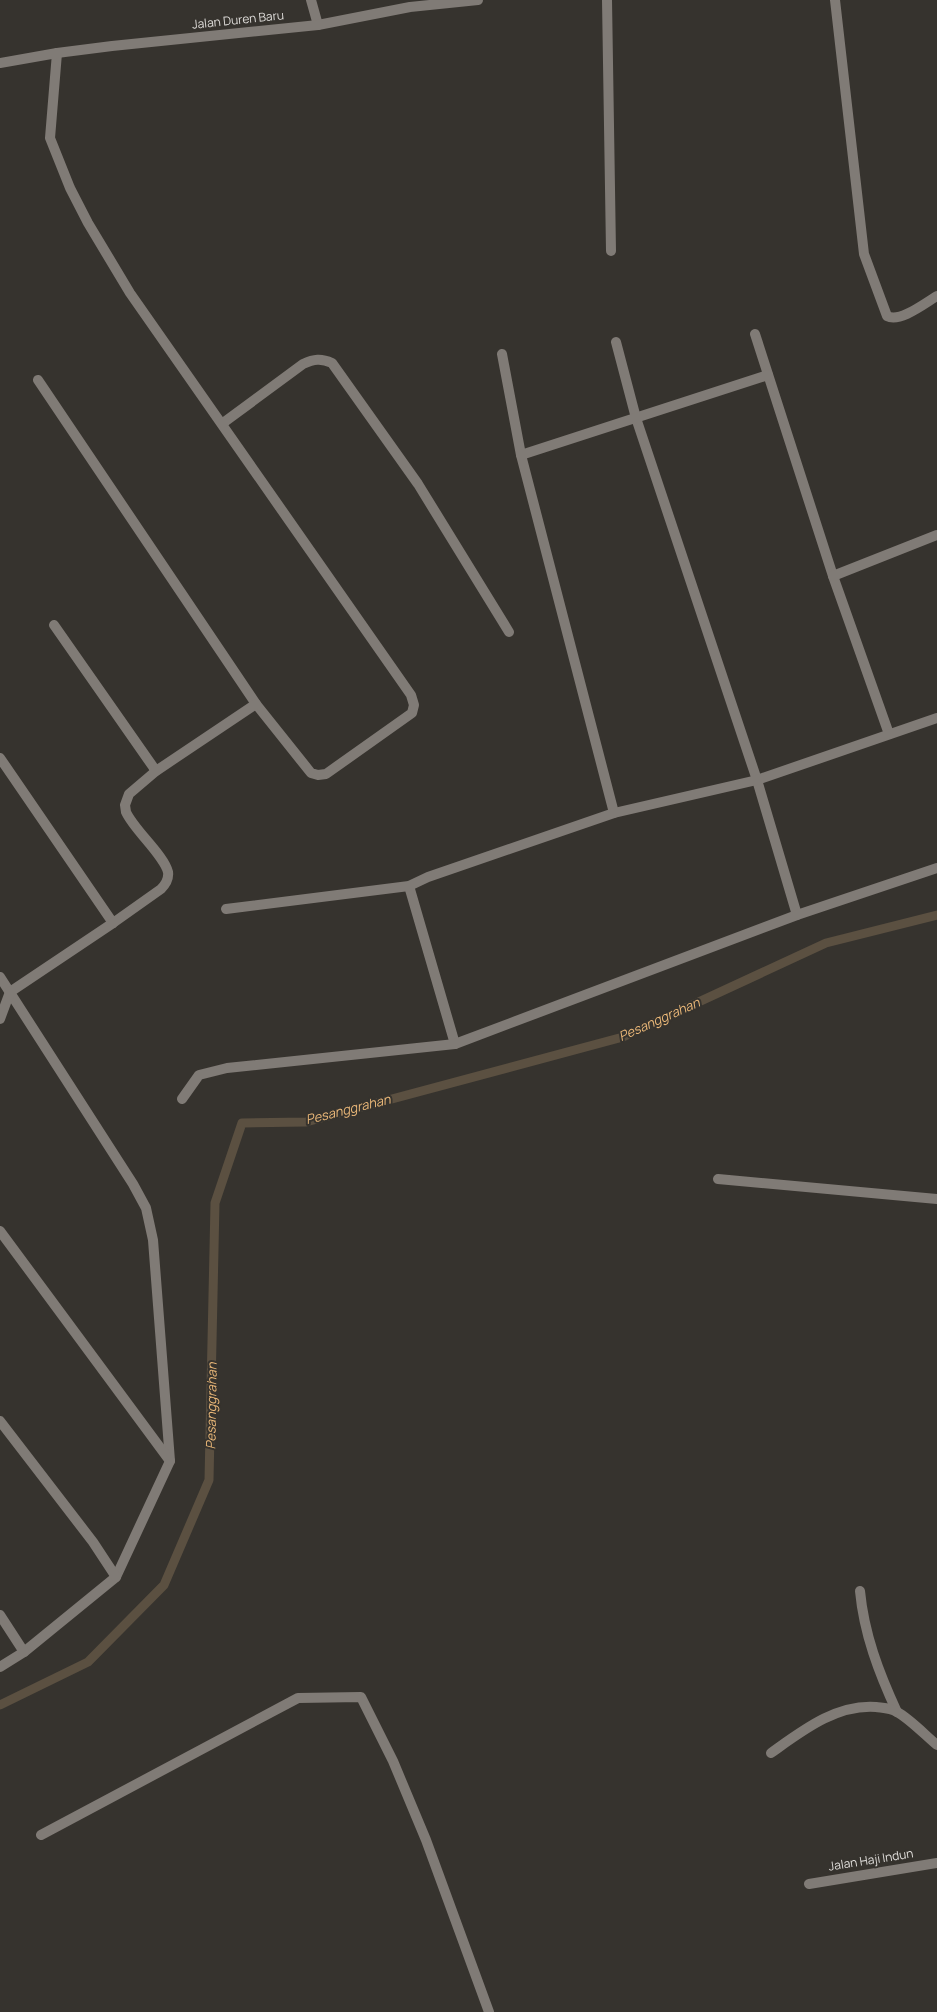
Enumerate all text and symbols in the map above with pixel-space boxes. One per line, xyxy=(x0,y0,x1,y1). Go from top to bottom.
street label: Jalan Duren Baru xyxy=(191,6,285,33)
water label: Pesanggrahan xyxy=(616,993,704,1045)
water label: Pesanggrahan xyxy=(304,1089,394,1128)
water label: Pesanggrahan xyxy=(201,1361,221,1450)
street label: Jalan Haji Indun xyxy=(827,1844,915,1875)

